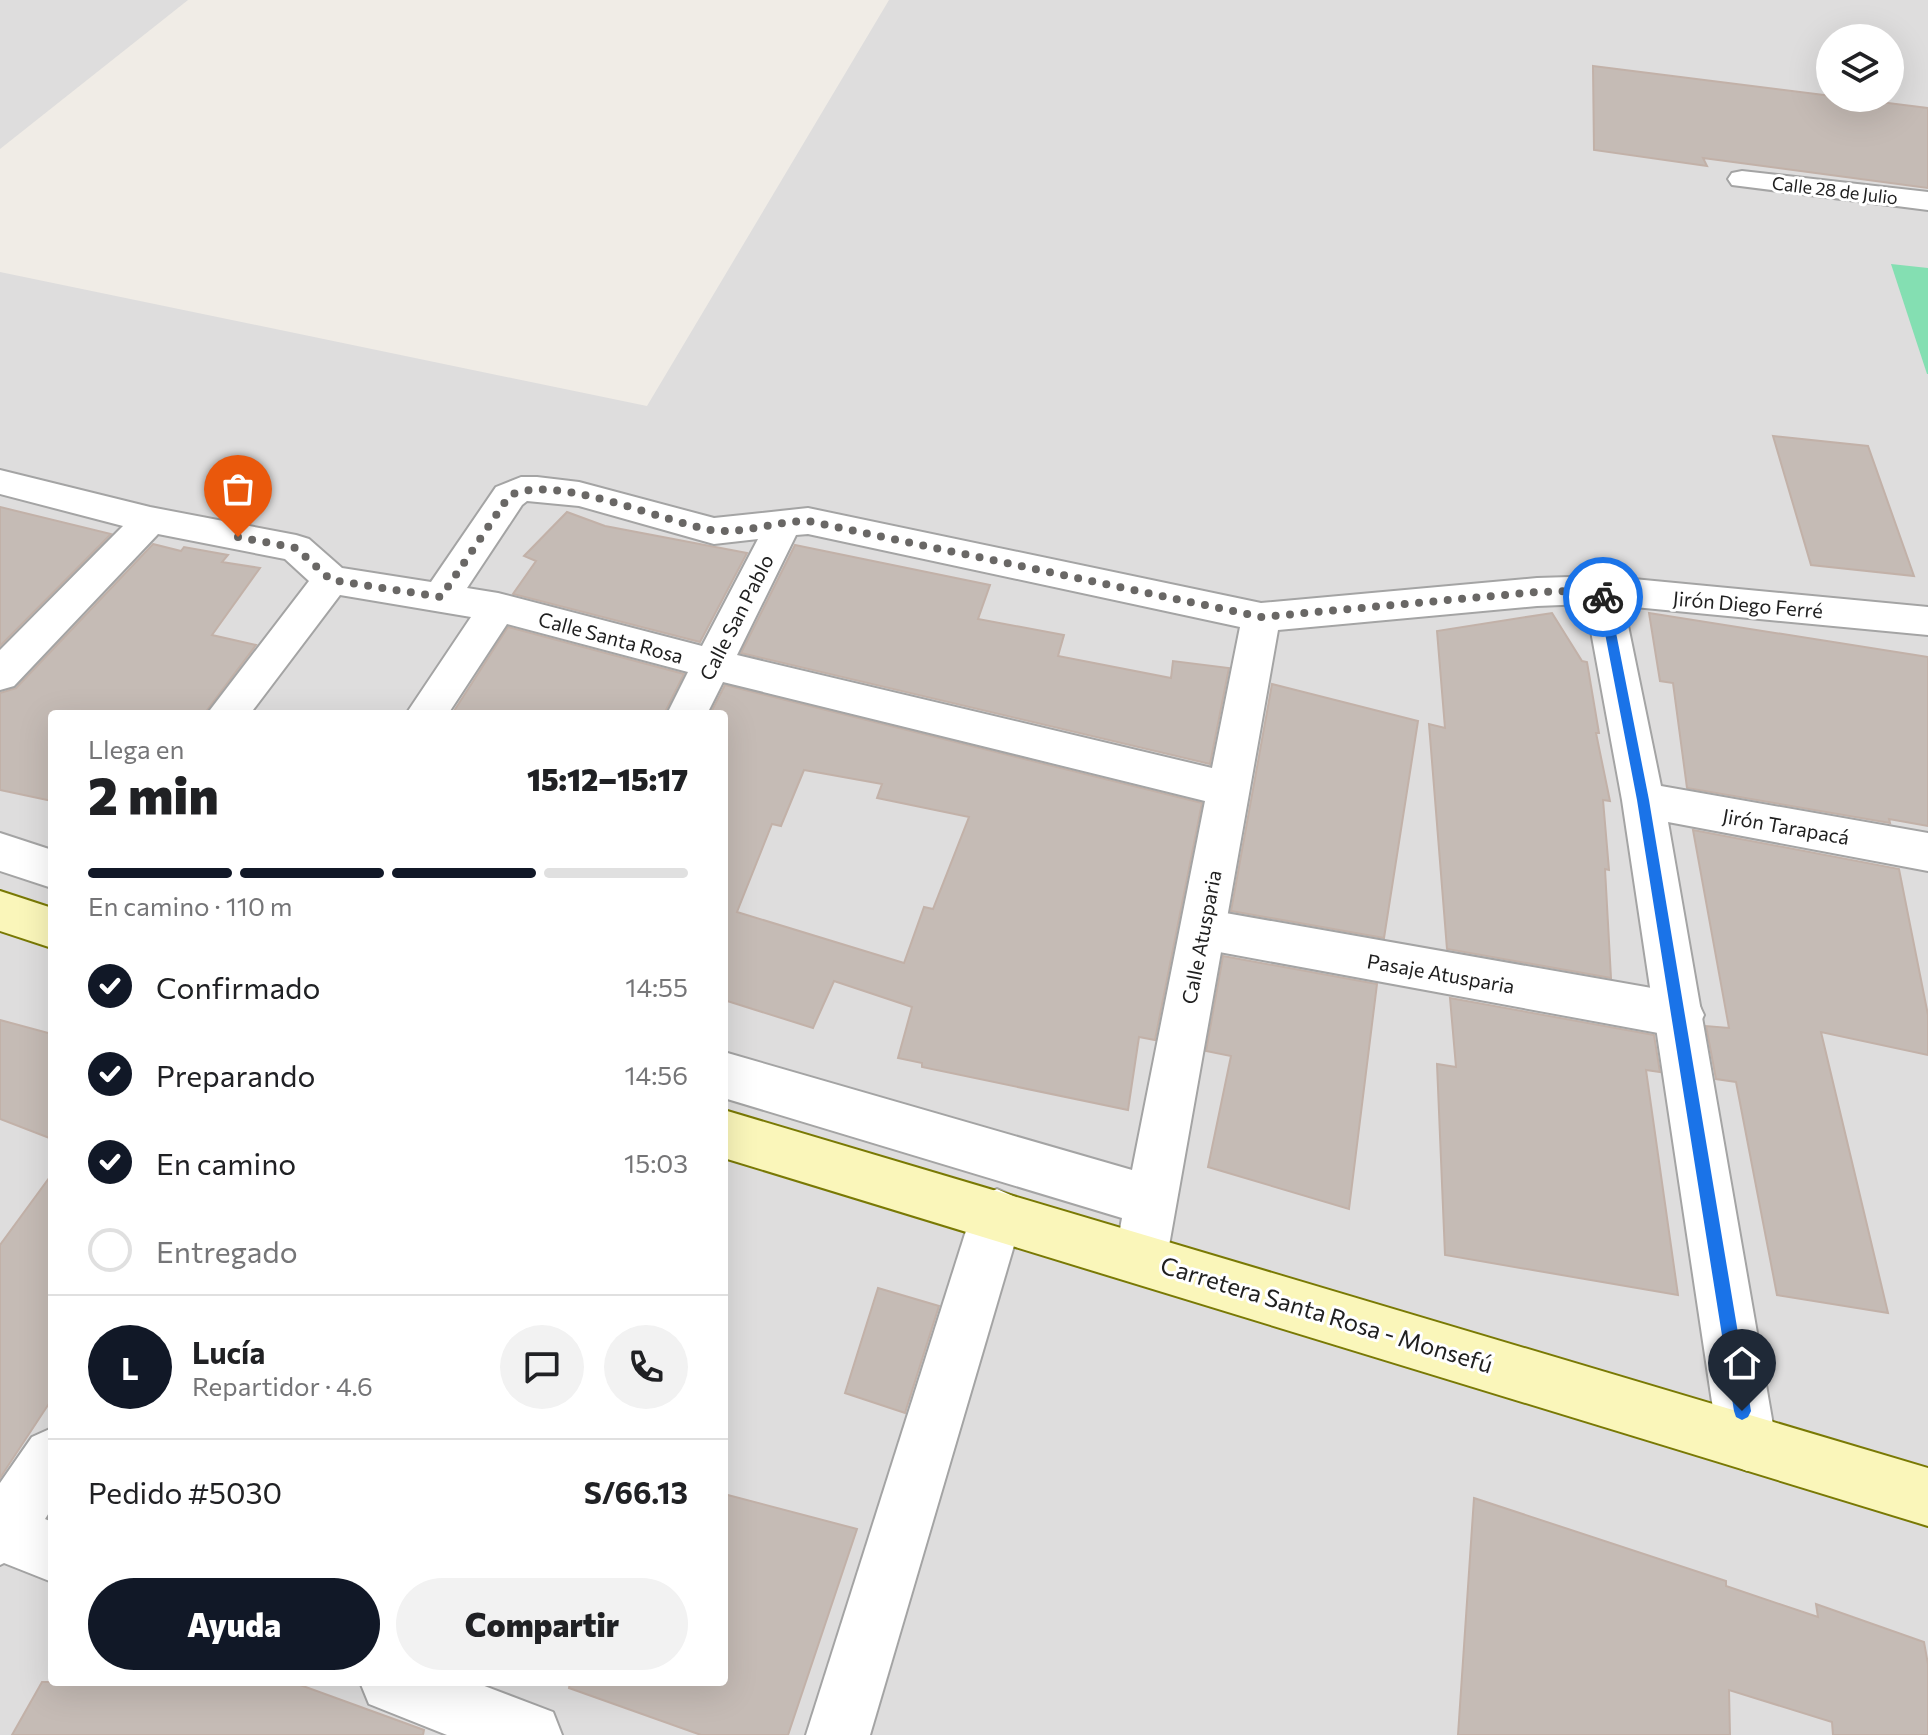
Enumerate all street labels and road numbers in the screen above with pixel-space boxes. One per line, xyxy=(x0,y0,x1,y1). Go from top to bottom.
street label: Calle 28 de Julio xyxy=(1771,171,1899,209)
street label: Calle San Pablo xyxy=(694,550,778,684)
street label: Jirón Diego Ferré xyxy=(1672,585,1824,623)
street label: Calle Santa Rosa xyxy=(536,606,686,668)
street label: Jirón Tarapacá xyxy=(1721,803,1851,849)
street label: Calle Atusparia xyxy=(1176,868,1226,1006)
street label: Pasaje Atusparia xyxy=(1365,948,1517,998)
street label: Carretera Santa Rosa - Monsefú xyxy=(1157,1250,1497,1378)

